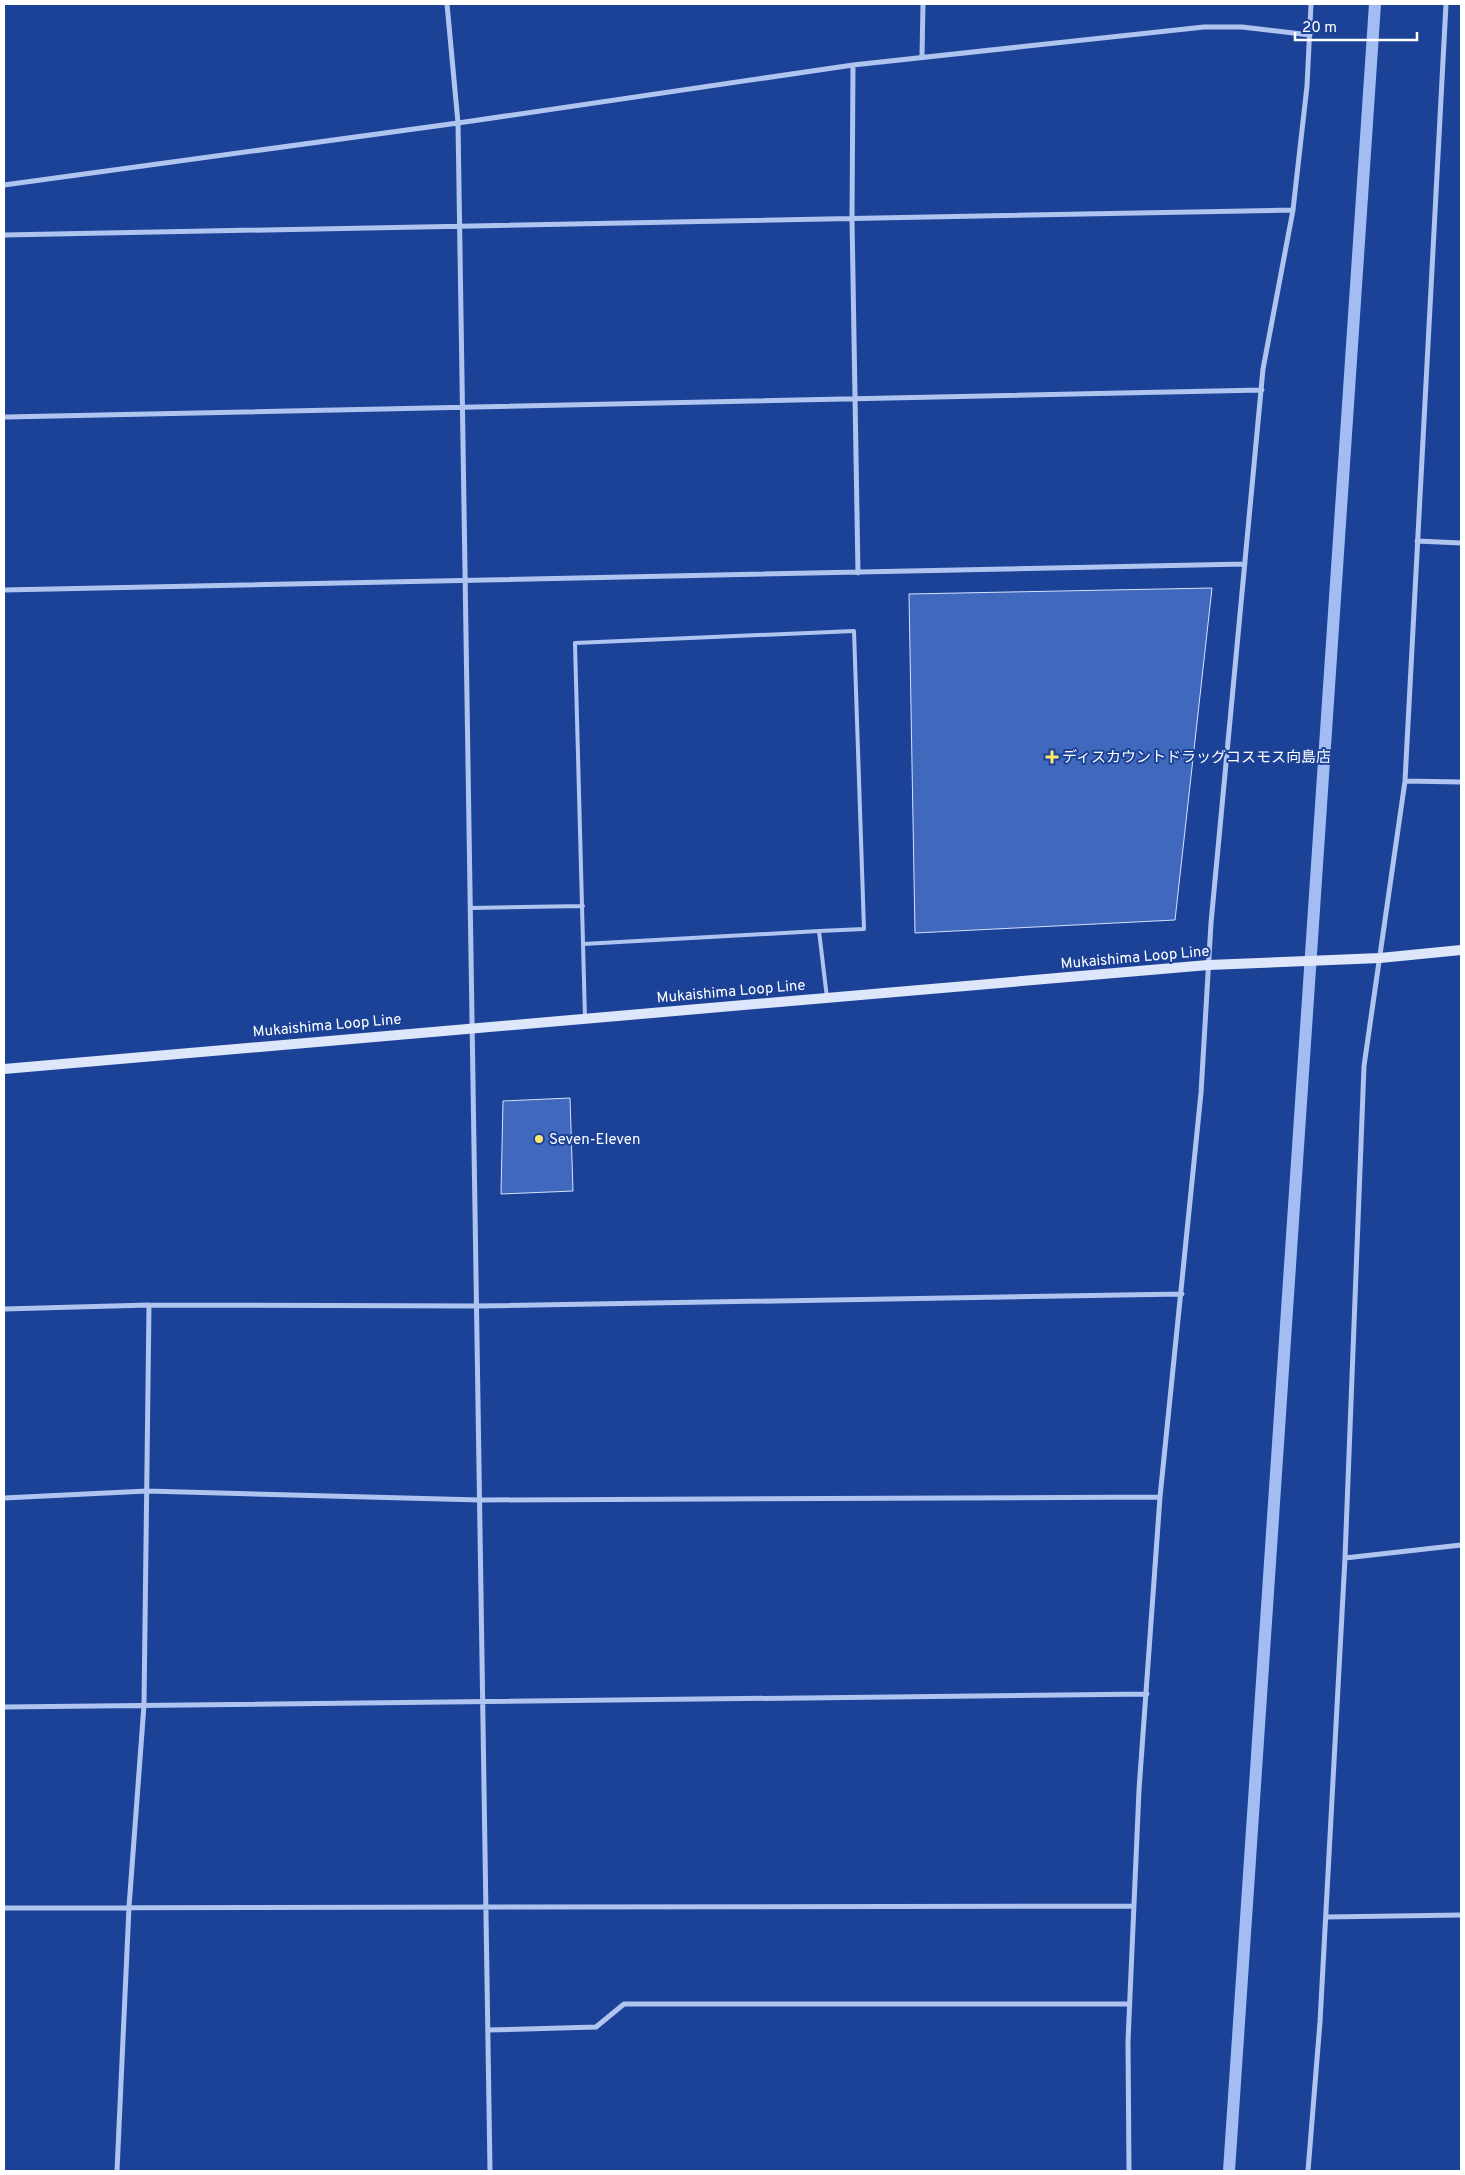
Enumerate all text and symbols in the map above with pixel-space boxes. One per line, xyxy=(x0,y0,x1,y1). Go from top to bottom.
scale bar xyxy=(1295,10,1418,42)
text: 20 m xyxy=(1302,19,1337,38)
place label: ディスカウントドラッグコスモス向島店 xyxy=(1062,749,1331,768)
marker: ディスカウントドラッグコスモス向島店 xyxy=(1046,751,1058,763)
street label: Mukaishima Loop Line xyxy=(1060,943,1210,974)
street label: Mukaishima Loop Line xyxy=(656,977,806,1008)
street label: Mukaishima Loop Line xyxy=(252,1011,402,1042)
place label: Seven-Eleven xyxy=(549,1131,641,1150)
marker: Seven-Eleven xyxy=(533,1133,545,1145)

